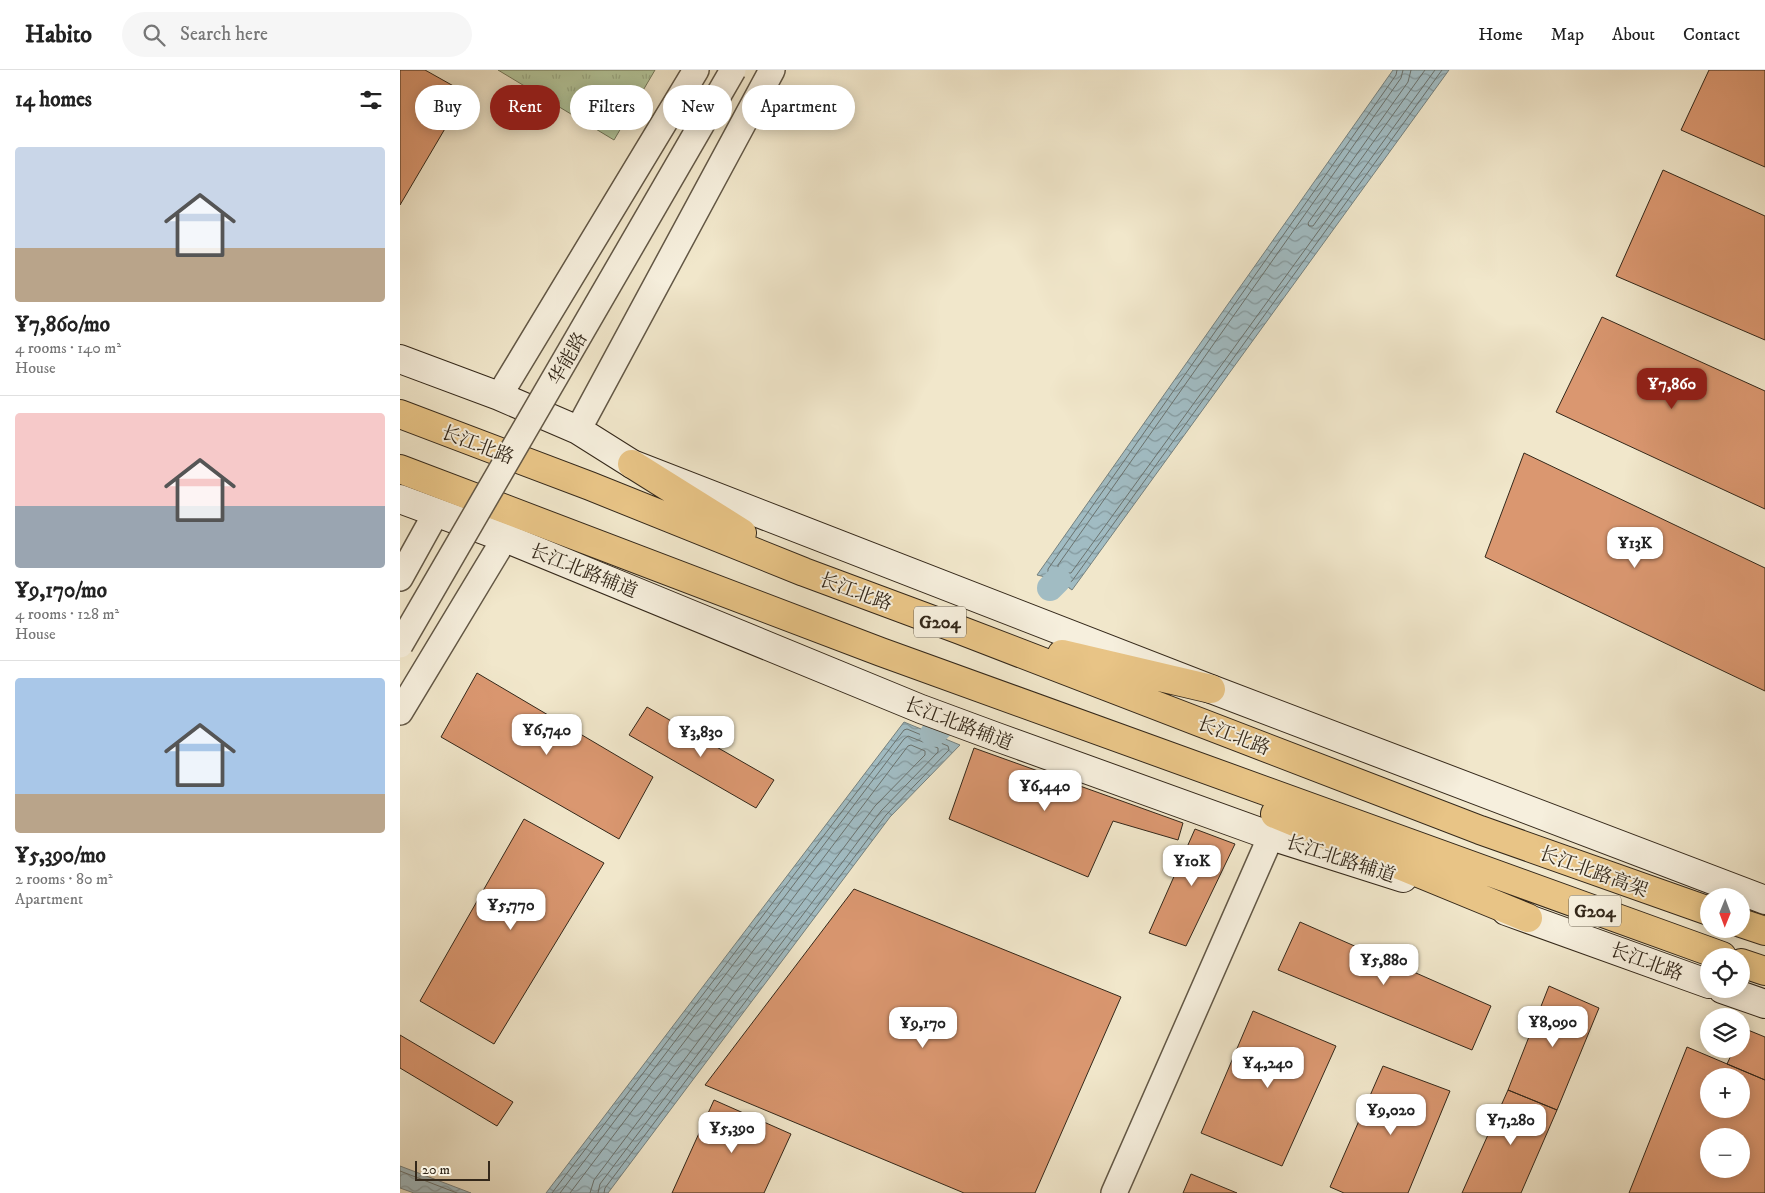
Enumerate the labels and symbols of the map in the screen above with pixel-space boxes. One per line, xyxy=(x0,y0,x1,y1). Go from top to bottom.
street label: 华能路 xyxy=(544,328,593,389)
pin: ¥7,860 xyxy=(1631,368,1713,410)
street label: 长江北路 xyxy=(438,421,517,470)
pin: ¥13K xyxy=(1605,526,1665,569)
street label: 长江北路辅道 xyxy=(526,539,641,603)
street label: 长江北路 xyxy=(816,569,895,616)
road number: G204 xyxy=(914,606,966,638)
street label: 长江北路辅道 xyxy=(901,693,1016,756)
street label: 长江北路 xyxy=(1194,712,1273,761)
pin: ¥6,740 xyxy=(506,714,588,756)
pin: ¥3,830 xyxy=(660,716,742,758)
pin: ¥6,440 xyxy=(1004,770,1086,812)
street label: 长江北路辅道 xyxy=(1283,831,1398,888)
street label: 长江北路高架 xyxy=(1536,842,1651,903)
pin: ¥10K xyxy=(1162,844,1222,887)
pin: ¥5,770 xyxy=(470,888,552,931)
north arrow xyxy=(1700,888,1750,938)
road number: G204 xyxy=(1569,896,1621,926)
street label: 长江北路 xyxy=(1607,939,1686,986)
pin: ¥5,880 xyxy=(1343,944,1425,986)
pin: ¥9,170 xyxy=(882,1006,964,1049)
pin: ¥8,090 xyxy=(1512,1006,1594,1048)
pin: ¥4,240 xyxy=(1227,1046,1309,1089)
pin: ¥9,020 xyxy=(1350,1094,1432,1136)
pin: ¥7,280 xyxy=(1470,1104,1552,1146)
pin: ¥5,390 xyxy=(691,1112,773,1154)
scale bar xyxy=(415,1158,490,1181)

